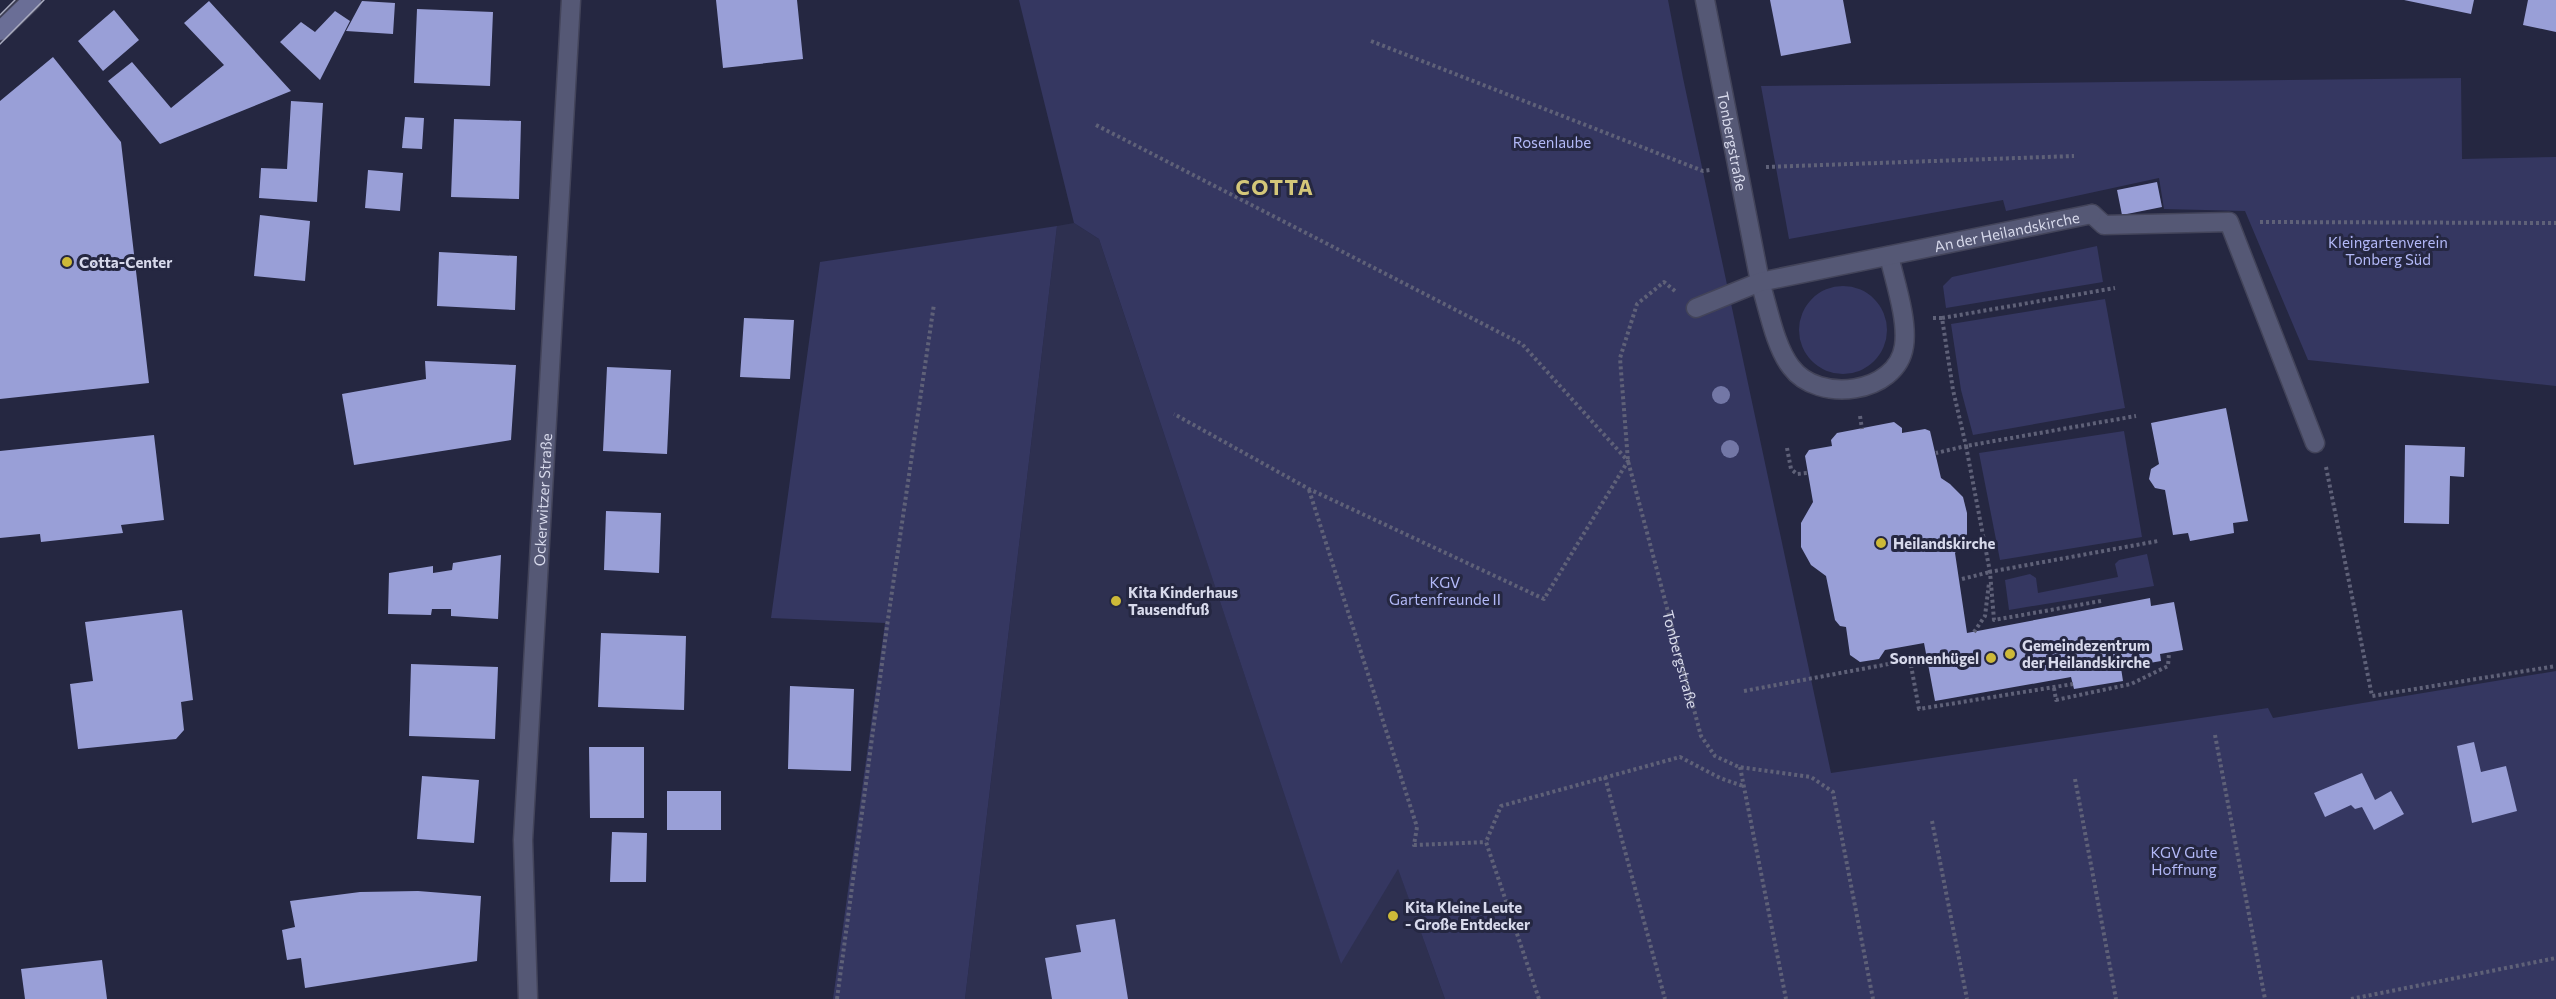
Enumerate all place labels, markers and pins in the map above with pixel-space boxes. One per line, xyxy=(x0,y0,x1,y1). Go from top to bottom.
place label: Cotta-Center xyxy=(79,253,172,271)
marker: Cotta-Center xyxy=(60,255,74,269)
place label: Heilandskirche xyxy=(1893,534,1995,552)
marker: Heilandskirche xyxy=(1874,536,1888,550)
place label: Kita Kinderhaus Tausendfuß xyxy=(1128,583,1238,618)
marker: Kita Kinderhaus Tausendfuß xyxy=(1109,594,1123,608)
place label: Gemeindezentrum der Heilandskirche xyxy=(2022,636,2150,671)
marker: Gemeindezentrum der Heilandskirche xyxy=(2003,647,2017,661)
place label: Sonnenhügel xyxy=(1890,649,1979,667)
marker: Sonnenhügel xyxy=(1984,651,1998,665)
place label: Kita Kleine Leute - Große Entdecker xyxy=(1405,898,1530,933)
marker: Kita Kleine Leute - Große Entdecker xyxy=(1386,909,1400,923)

